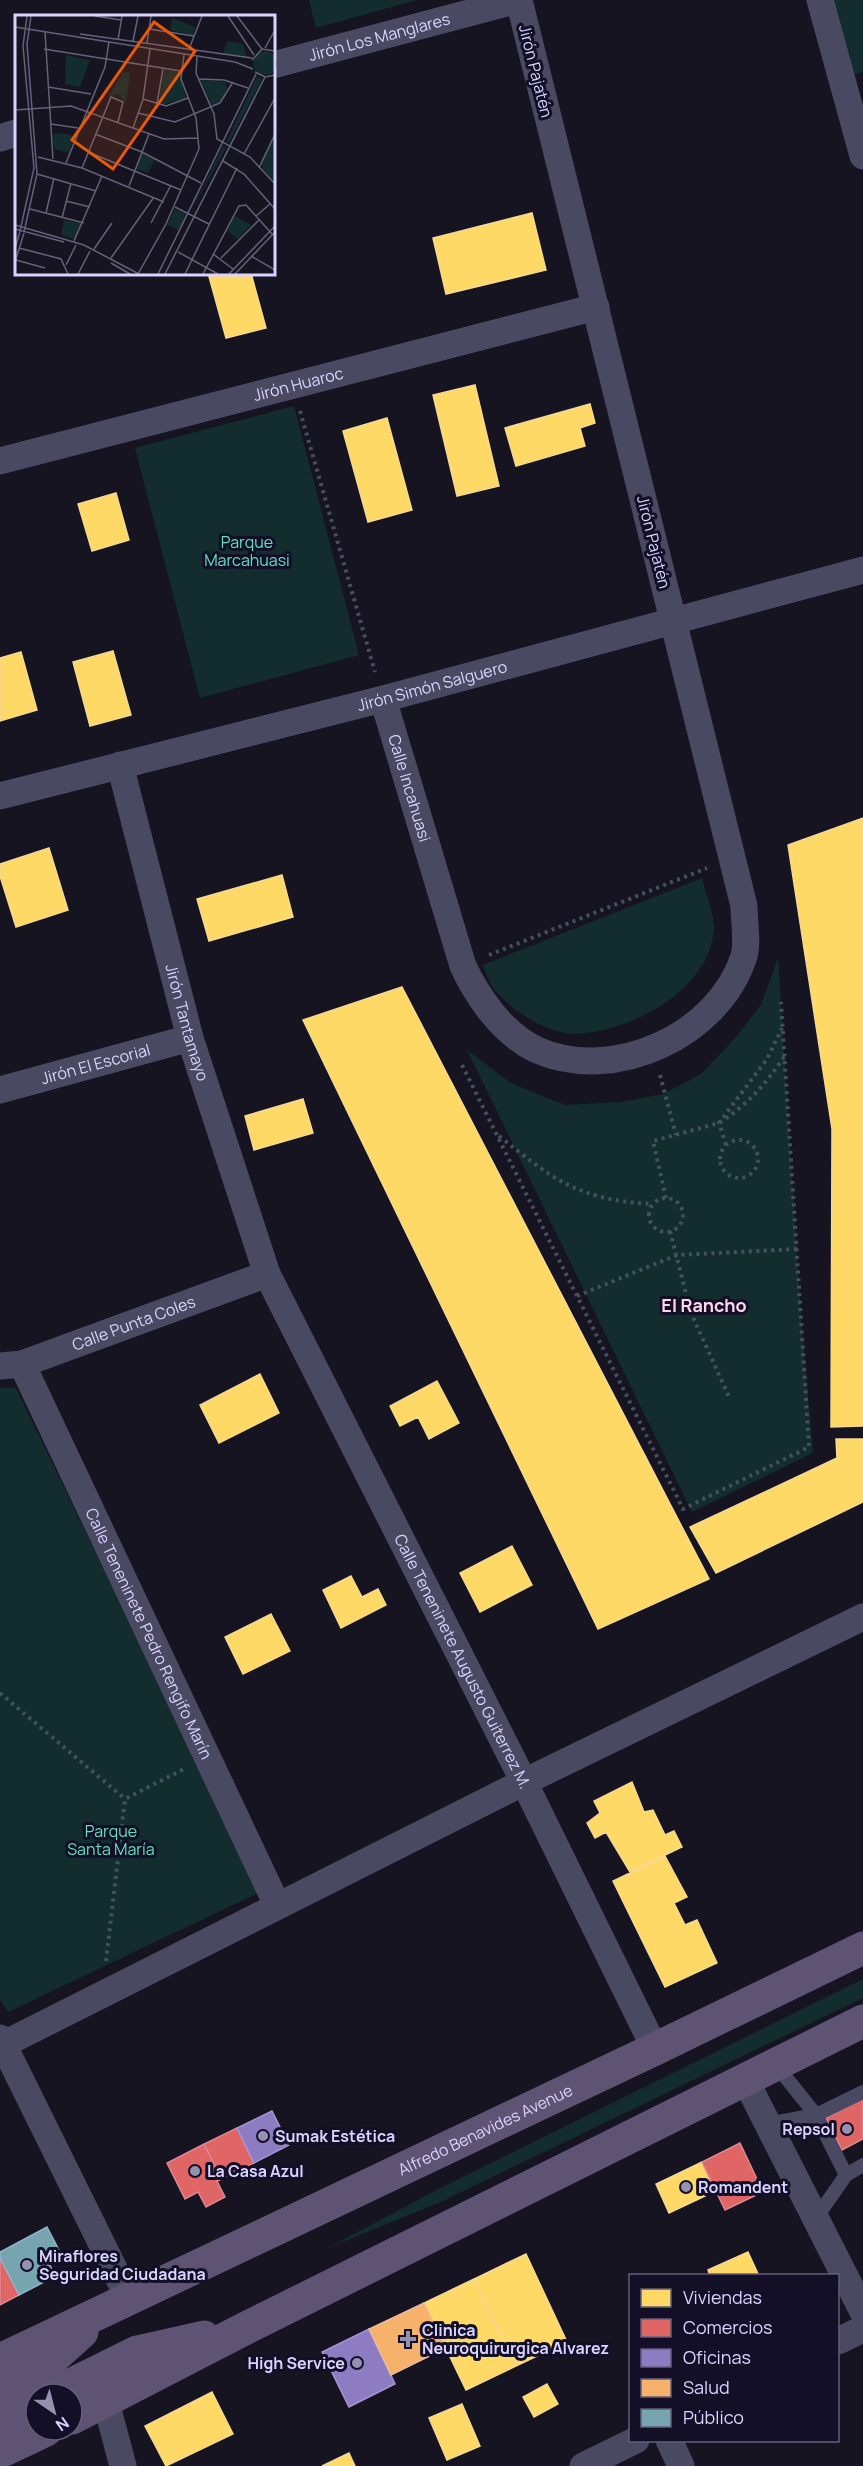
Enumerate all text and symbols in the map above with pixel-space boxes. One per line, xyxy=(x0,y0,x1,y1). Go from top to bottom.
street label: Jirón Los Manglares xyxy=(306,8,452,66)
inset map xyxy=(15,15,274,274)
street label: Jirón Pajatén xyxy=(514,22,558,120)
street label: Jirón Huaroc xyxy=(251,362,346,406)
street label: Jirón Pajatén xyxy=(632,493,676,591)
park label: Parque Marcahuasi xyxy=(204,531,290,571)
street label: Jirón Simón Salguero xyxy=(355,655,510,716)
street label: Calle Incahuasi xyxy=(383,732,436,845)
street label: Jirón Tantamayo xyxy=(160,961,214,1084)
street label: Jirón El Escorial xyxy=(38,1038,153,1089)
street label: Calle Punta Coles xyxy=(69,1290,198,1356)
district label: El Rancho xyxy=(661,1293,747,1317)
street label: Calle Teneninete Pedro Rengifo Marín xyxy=(80,1504,218,1763)
street label: Calle Teneninete Augusto Guiterrez M. xyxy=(389,1530,537,1792)
park label: Parque Santa María xyxy=(67,1820,155,1860)
street label: Alfredo Benavides Avenue xyxy=(394,2079,576,2181)
place label: Repsol xyxy=(782,2118,835,2140)
marker: Repsol xyxy=(840,2122,854,2136)
place label: Sumak Estética xyxy=(275,2125,395,2147)
marker: Sumak Estética xyxy=(256,2129,270,2143)
place label: La Casa Azul xyxy=(207,2160,304,2182)
marker: La Casa Azul xyxy=(188,2164,202,2178)
place label: Romandent xyxy=(698,2176,788,2198)
marker: Romandent xyxy=(679,2180,693,2194)
place label: Miraflores Seguridad Ciudadana xyxy=(39,2245,206,2285)
marker: Miraflores Seguridad Ciudadana xyxy=(20,2258,34,2272)
legend xyxy=(629,2274,839,2442)
text: Viviendas xyxy=(683,2285,762,2309)
text: Comercios xyxy=(683,2315,772,2339)
place label: Clinica Neuroquirurgica Alvarez xyxy=(422,2319,609,2359)
marker: Clinica Neuroquirurgica Alvarez xyxy=(399,2330,417,2348)
text: Oficinas xyxy=(683,2345,751,2369)
place label: High Service xyxy=(247,2352,345,2374)
marker: High Service xyxy=(350,2356,364,2370)
text: Salud xyxy=(683,2375,730,2399)
north arrow xyxy=(24,2382,84,2442)
text: Público xyxy=(683,2405,744,2429)
text: N xyxy=(52,2412,74,2437)

